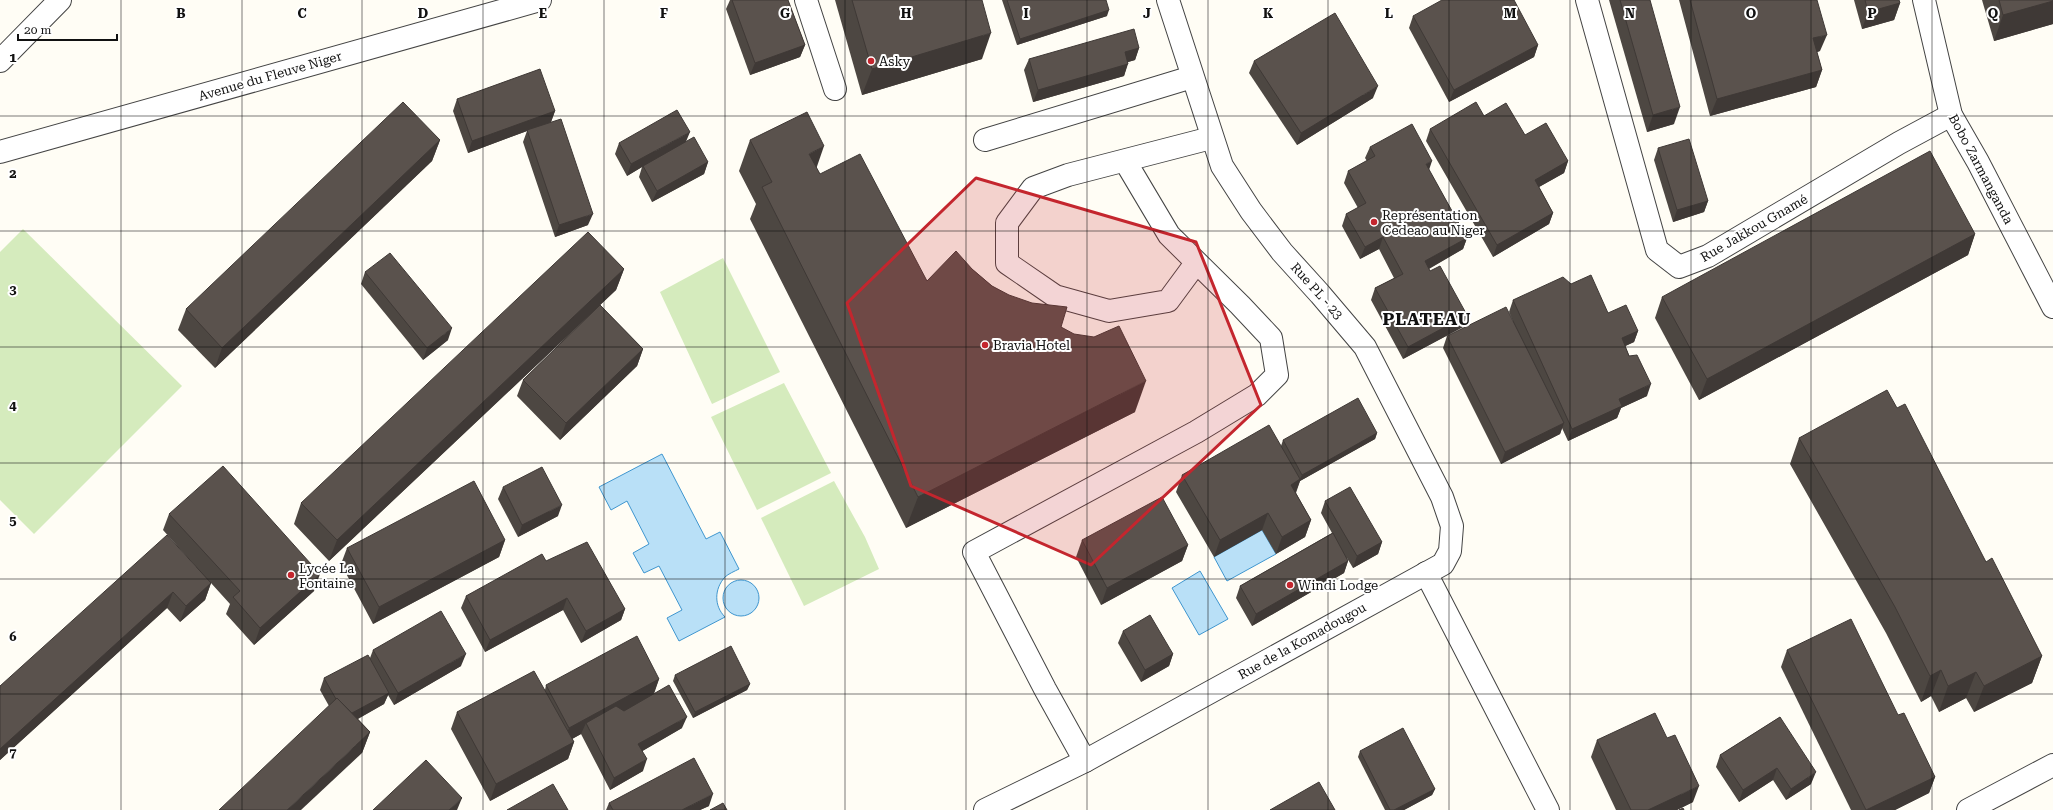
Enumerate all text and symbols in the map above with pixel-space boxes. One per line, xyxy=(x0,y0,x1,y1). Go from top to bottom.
text: B xyxy=(176,6,186,21)
text: C xyxy=(297,6,307,21)
text: D xyxy=(418,6,428,21)
text: E xyxy=(539,6,547,21)
text: F xyxy=(660,6,668,21)
text: G xyxy=(780,6,790,21)
text: H xyxy=(901,6,912,21)
text: I xyxy=(1023,6,1029,21)
text: J xyxy=(1143,6,1151,21)
text: K xyxy=(1263,6,1274,21)
text: L xyxy=(1385,6,1393,21)
text: M xyxy=(1504,6,1517,21)
text: N xyxy=(1625,6,1635,21)
text: O xyxy=(1746,6,1757,21)
text: P xyxy=(1868,6,1877,21)
text: Q xyxy=(1988,6,1999,21)
scale bar xyxy=(18,16,117,42)
text: 20 m xyxy=(24,23,51,37)
street label: Avenue du Fleuve Niger xyxy=(197,48,344,104)
text: 1 xyxy=(9,50,17,65)
place label: Asky xyxy=(879,54,911,69)
marker: Asky xyxy=(866,56,876,66)
street label: Bobo Zarmanganda xyxy=(1946,111,2016,227)
text: 2 xyxy=(9,166,17,181)
street label: Rue Jakkou Gnamé xyxy=(1698,191,1810,265)
place label: Représentation Cedeao au Niger xyxy=(1382,208,1485,238)
marker: Représentation Cedeao au Niger xyxy=(1369,217,1379,227)
street label: Rue PL - 23 xyxy=(1288,260,1346,322)
text: 3 xyxy=(9,282,17,297)
district label: PLATEAU xyxy=(1382,309,1472,329)
place label: Bravia Hotel xyxy=(993,338,1070,353)
marker: Bravia Hotel xyxy=(980,340,990,350)
text: 4 xyxy=(9,398,17,413)
text: 5 xyxy=(9,513,17,528)
place label: Lycée La Fontaine xyxy=(299,561,354,591)
marker: Lycée La Fontaine xyxy=(286,570,296,580)
place label: Windi Lodge xyxy=(1298,578,1378,593)
marker: Windi Lodge xyxy=(1285,580,1295,590)
street label: Rue de la Komadougou xyxy=(1235,600,1369,682)
text: 6 xyxy=(9,629,17,644)
text: 7 xyxy=(9,745,17,760)

